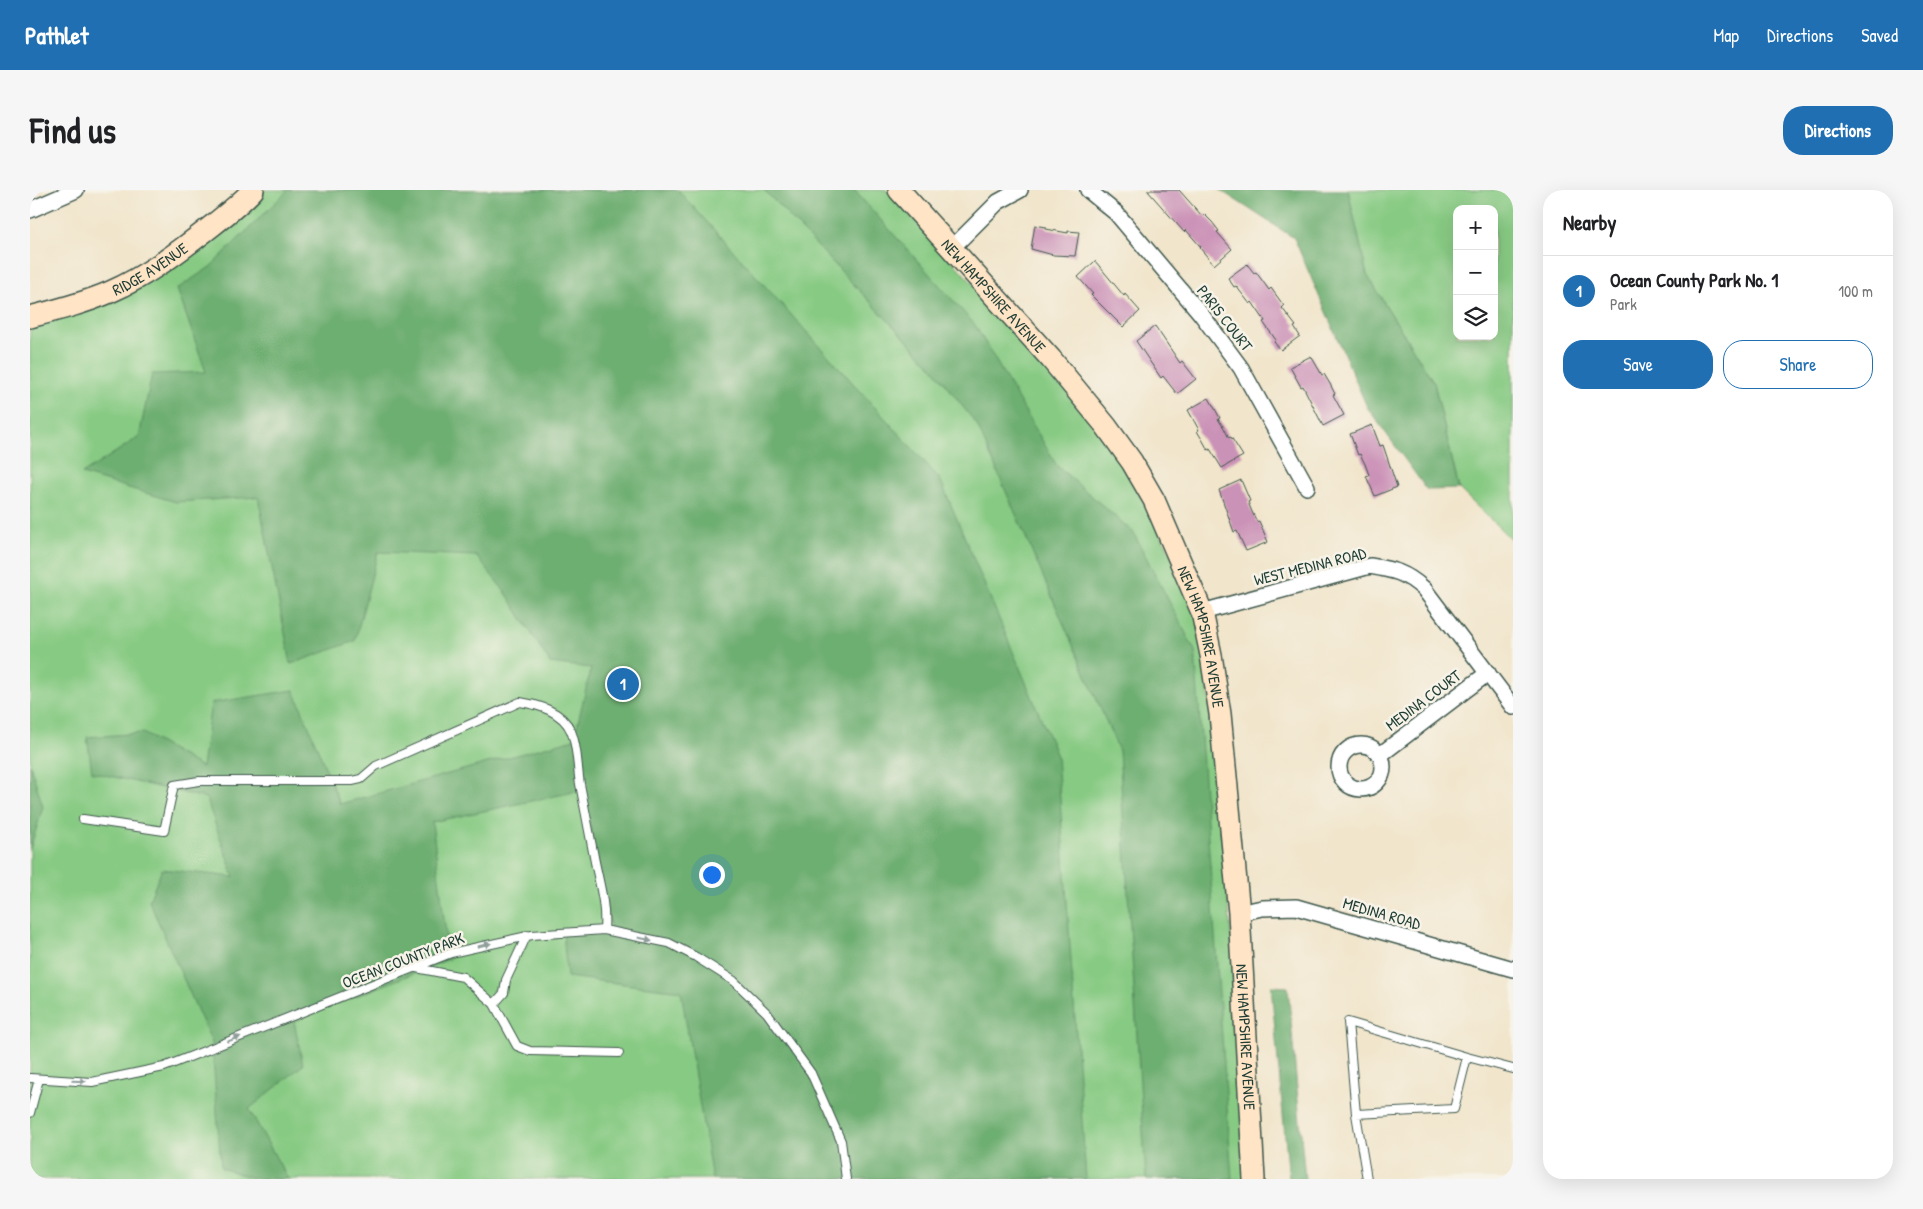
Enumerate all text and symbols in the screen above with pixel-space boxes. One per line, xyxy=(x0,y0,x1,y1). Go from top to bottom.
text: Pathlet xyxy=(25,19,88,51)
text: Map xyxy=(1714,23,1739,48)
text: Directions xyxy=(1767,23,1833,48)
text: Saved xyxy=(1861,23,1898,48)
button: Directions xyxy=(1783,106,1893,155)
text: Find us xyxy=(30,107,116,154)
map controls xyxy=(1453,205,1498,340)
button: + xyxy=(1453,205,1498,250)
text: Nearby xyxy=(1563,208,1616,237)
street label: NEW HAMPSHIRE AVENUE xyxy=(937,234,1051,357)
street label: RIDGE AVENUE xyxy=(108,237,192,301)
button: − xyxy=(1453,250,1498,295)
text: Ocean County Park No. 1 xyxy=(1610,267,1778,293)
street label: PARIS COURT xyxy=(1192,280,1258,356)
text: 1 xyxy=(1576,280,1582,302)
text: 100 m xyxy=(1838,280,1873,302)
text: Park xyxy=(1610,293,1637,315)
button: layers xyxy=(1453,295,1498,340)
button: Save xyxy=(1563,340,1713,389)
button: Share xyxy=(1723,340,1873,389)
street label: WEST MEDINA ROAD xyxy=(1252,541,1369,591)
street label: NEW HAMPSHIRE AVENUE xyxy=(1172,562,1230,709)
street label: MEDINA COURT xyxy=(1381,664,1466,736)
pin: 1 xyxy=(607,665,639,703)
your location xyxy=(699,862,725,888)
street label: MEDINA ROAD xyxy=(1341,891,1424,935)
street label: OCEAN COUNTY PARK xyxy=(339,926,468,993)
one-way arrow xyxy=(637,935,653,943)
one-way arrow xyxy=(477,941,492,949)
street label: NEW HAMPSHIRE AVENUE xyxy=(1231,963,1261,1111)
one-way arrow xyxy=(227,1035,242,1043)
one-way arrow xyxy=(71,1078,87,1086)

